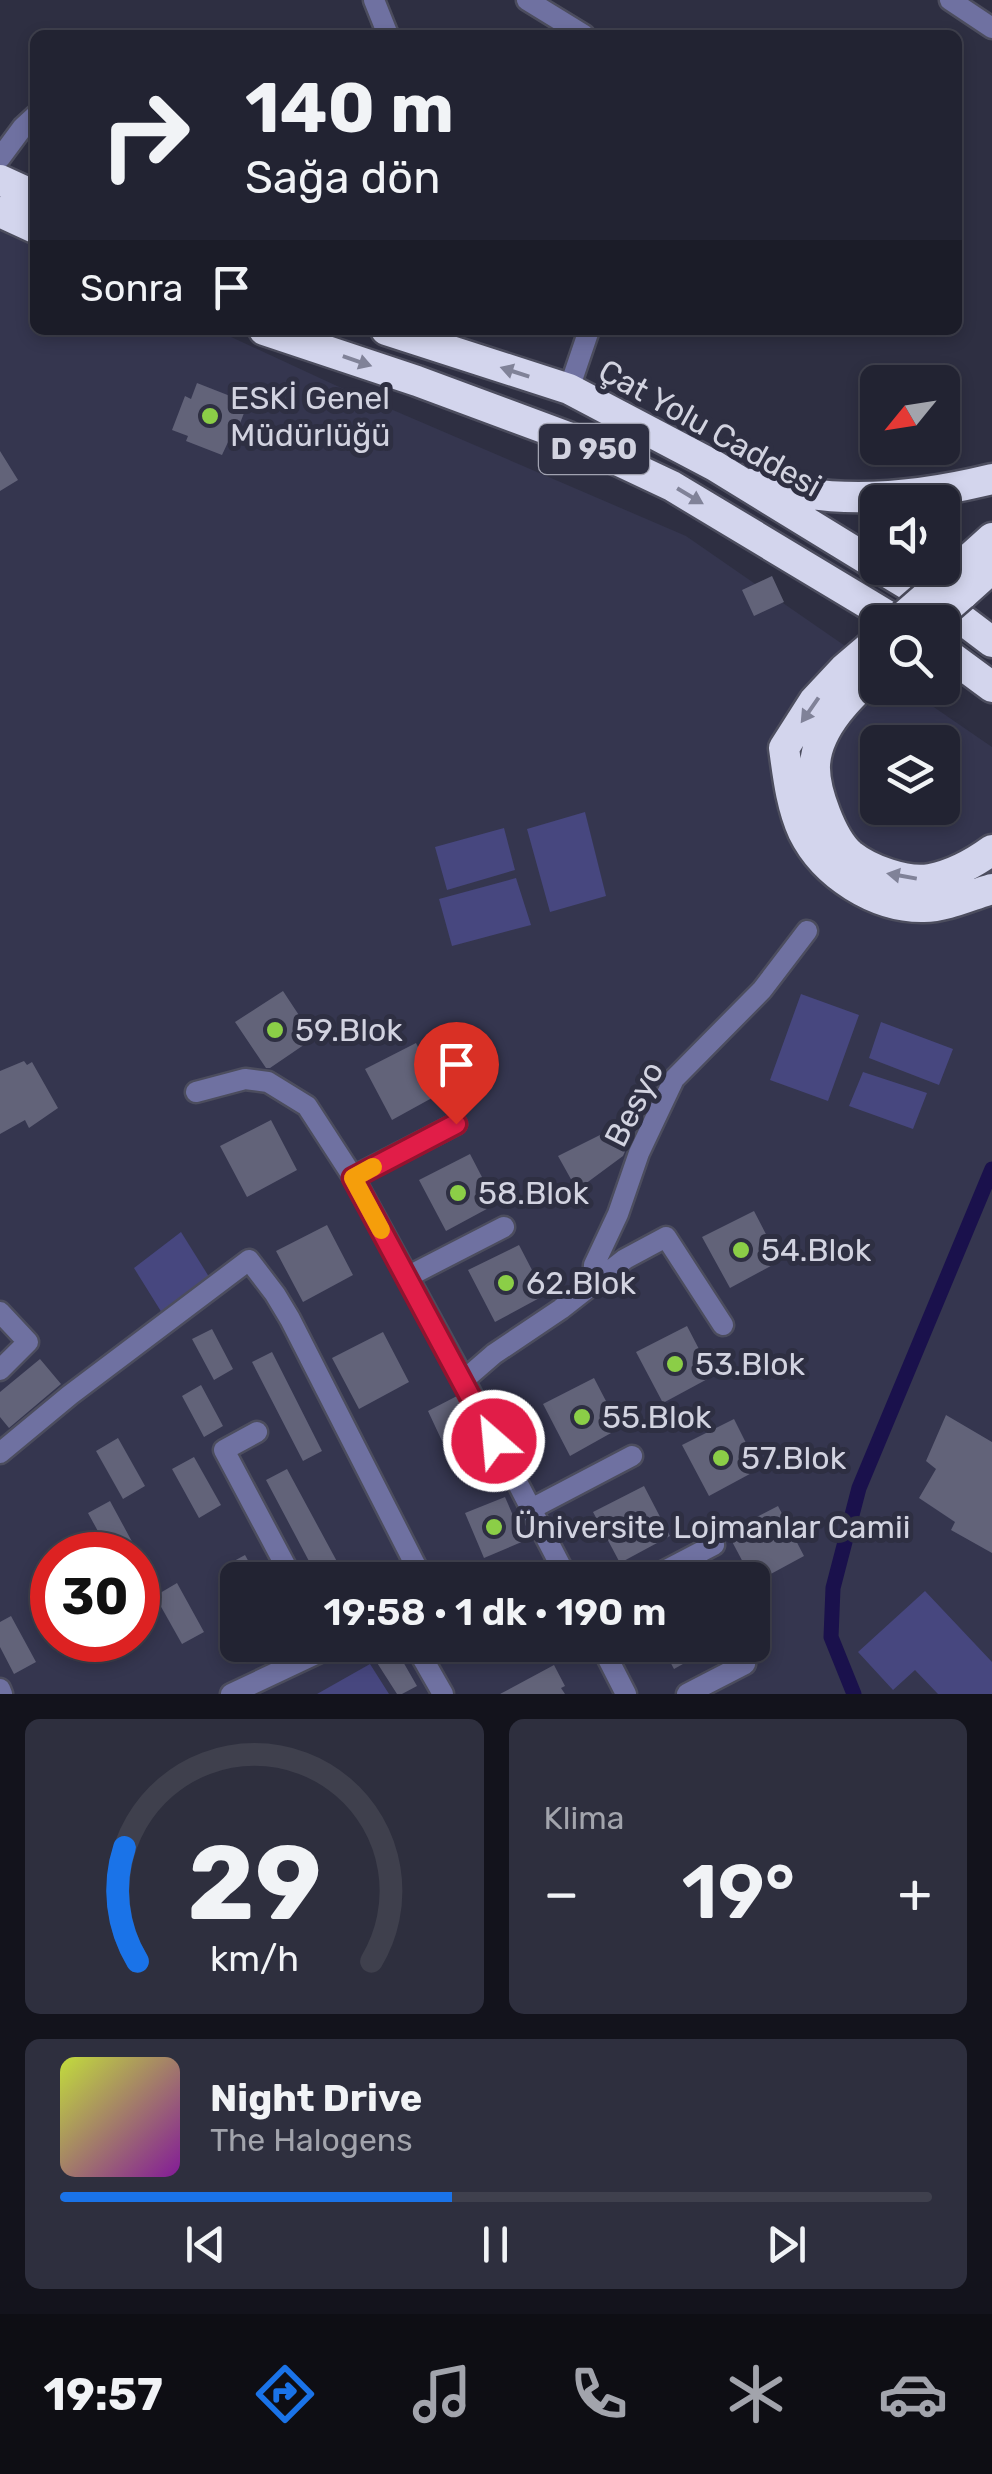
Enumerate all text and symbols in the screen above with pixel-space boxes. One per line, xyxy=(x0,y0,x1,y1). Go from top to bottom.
text: 140 m xyxy=(245,67,454,150)
icon: right xyxy=(80,70,210,200)
text: Sağa dön xyxy=(245,151,440,204)
icon: arrive xyxy=(204,260,259,315)
text: Sonra xyxy=(80,265,184,311)
street label: Çat Yolu Caddesi xyxy=(592,351,828,505)
one-way arrow xyxy=(342,355,372,370)
one-way arrow xyxy=(500,363,530,378)
north arrow xyxy=(860,365,960,465)
map controls xyxy=(860,365,960,825)
place label: ESKİ Genel Müdürlüğü xyxy=(230,379,391,454)
marker: ESKİ Genel Müdürlüğü xyxy=(199,405,221,427)
road number: D 950 xyxy=(539,424,649,474)
button: sound xyxy=(860,485,960,585)
one-way arrow xyxy=(676,487,704,504)
button: search xyxy=(860,605,960,705)
one-way arrow xyxy=(801,696,820,723)
button: layers xyxy=(860,725,960,825)
one-way arrow xyxy=(886,868,917,883)
place label: 59.Blok xyxy=(295,1011,403,1049)
marker: 59.Blok xyxy=(264,1019,286,1041)
pin xyxy=(414,1022,499,1125)
icon: arrive xyxy=(429,1037,484,1092)
street label: Besyo xyxy=(597,1055,671,1153)
place label: 58.Blok xyxy=(478,1174,589,1212)
marker: 58.Blok xyxy=(447,1182,469,1204)
place label: 54.Blok xyxy=(761,1231,872,1269)
marker: 54.Blok xyxy=(730,1239,752,1261)
place label: 62.Blok xyxy=(526,1264,636,1302)
marker: 62.Blok xyxy=(495,1272,517,1294)
place label: 53.Blok xyxy=(695,1345,806,1383)
marker: 53.Blok xyxy=(664,1353,686,1375)
position arrow xyxy=(442,1389,546,1493)
place label: 55.Blok xyxy=(602,1398,712,1436)
marker: 55.Blok xyxy=(571,1406,593,1428)
place label: 57.Blok xyxy=(741,1439,847,1477)
marker: 57.Blok xyxy=(710,1447,732,1469)
place label: Üniversite Lojmanlar Camii xyxy=(514,1508,910,1546)
marker: Üniversite Lojmanlar Camii xyxy=(483,1516,505,1538)
speed limit sign: 30 xyxy=(30,1532,160,1662)
text: 19:58 · 1 dk · 190 m xyxy=(324,1589,666,1635)
text: Klima xyxy=(544,1799,624,1837)
text: 29 xyxy=(187,1822,321,1945)
text: 19° xyxy=(682,1848,795,1937)
text: − xyxy=(544,1861,579,1926)
text: + xyxy=(898,1861,932,1926)
text: km/h xyxy=(210,1938,299,1980)
text: Night Drive xyxy=(210,2075,422,2121)
text: The Halogens xyxy=(210,2121,413,2159)
icon: previous xyxy=(178,2217,233,2272)
icon: pause xyxy=(468,2217,523,2272)
icon: next xyxy=(759,2217,814,2272)
icon: directions xyxy=(250,2359,320,2429)
icon: music xyxy=(407,2359,477,2429)
icon: phone xyxy=(564,2359,634,2429)
icon: climate xyxy=(721,2359,791,2429)
icon: car xyxy=(878,2359,948,2429)
text: 19:57 xyxy=(44,2368,163,2421)

